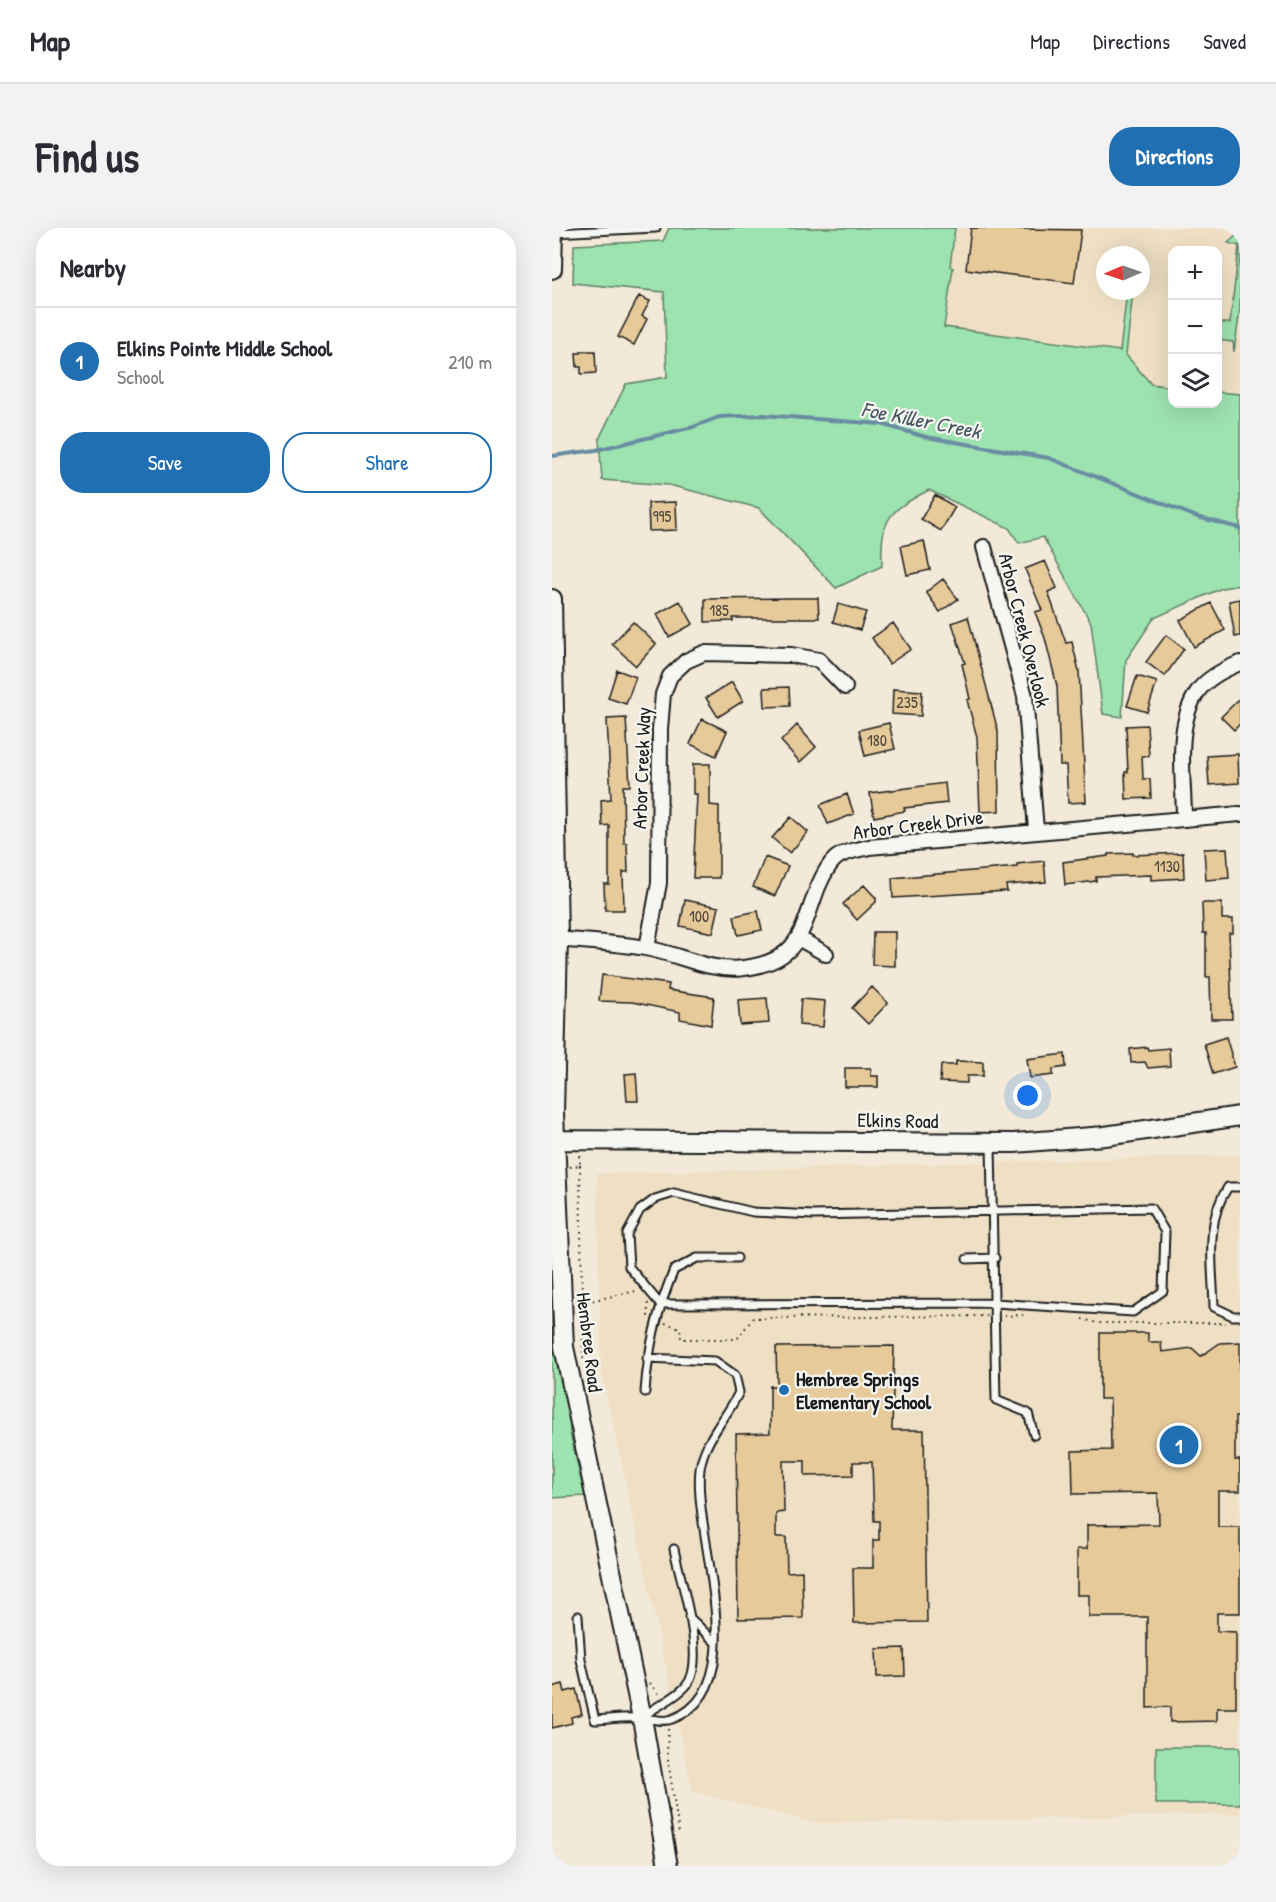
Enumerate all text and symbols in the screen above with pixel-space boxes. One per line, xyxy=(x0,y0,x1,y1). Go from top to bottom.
text: Map xyxy=(30,22,70,60)
text: Map xyxy=(1030,27,1060,56)
text: Directions xyxy=(1093,27,1170,56)
text: Saved xyxy=(1203,27,1246,56)
button: Directions xyxy=(1109,127,1240,186)
text: Find us xyxy=(36,128,139,185)
north arrow xyxy=(1096,246,1150,300)
map controls xyxy=(1168,246,1222,408)
button: + xyxy=(1168,246,1222,300)
text: Nearby xyxy=(60,250,126,285)
button: − xyxy=(1168,300,1222,354)
text: Elkins Pointe Middle School xyxy=(117,333,332,363)
text: 1 xyxy=(76,348,83,375)
text: 210 m xyxy=(448,348,492,375)
button: layers xyxy=(1168,354,1222,408)
text: School xyxy=(117,363,164,390)
water label: Foe Killer Creek xyxy=(859,394,985,446)
button: Save xyxy=(60,432,270,493)
button: Share xyxy=(282,432,492,493)
house number: 995 xyxy=(653,505,671,527)
street label: Arbor Creek Overlook xyxy=(993,550,1057,710)
house number: 185 xyxy=(709,599,729,621)
house number: 235 xyxy=(896,691,918,713)
street label: Arbor Creek Way xyxy=(625,706,657,830)
house number: 180 xyxy=(867,729,887,751)
street label: Arbor Creek Drive xyxy=(851,803,985,845)
house number: 1130 xyxy=(1154,855,1180,877)
house number: 100 xyxy=(689,905,709,927)
your location xyxy=(1013,1081,1042,1110)
street label: Elkins Road xyxy=(857,1106,939,1134)
street label: Hembree Road xyxy=(570,1291,610,1394)
place label: Hembree Springs Elementary School xyxy=(796,1365,932,1416)
marker: Hembree Springs Elementary School xyxy=(777,1383,791,1397)
pin: 1 xyxy=(1160,1422,1198,1468)

